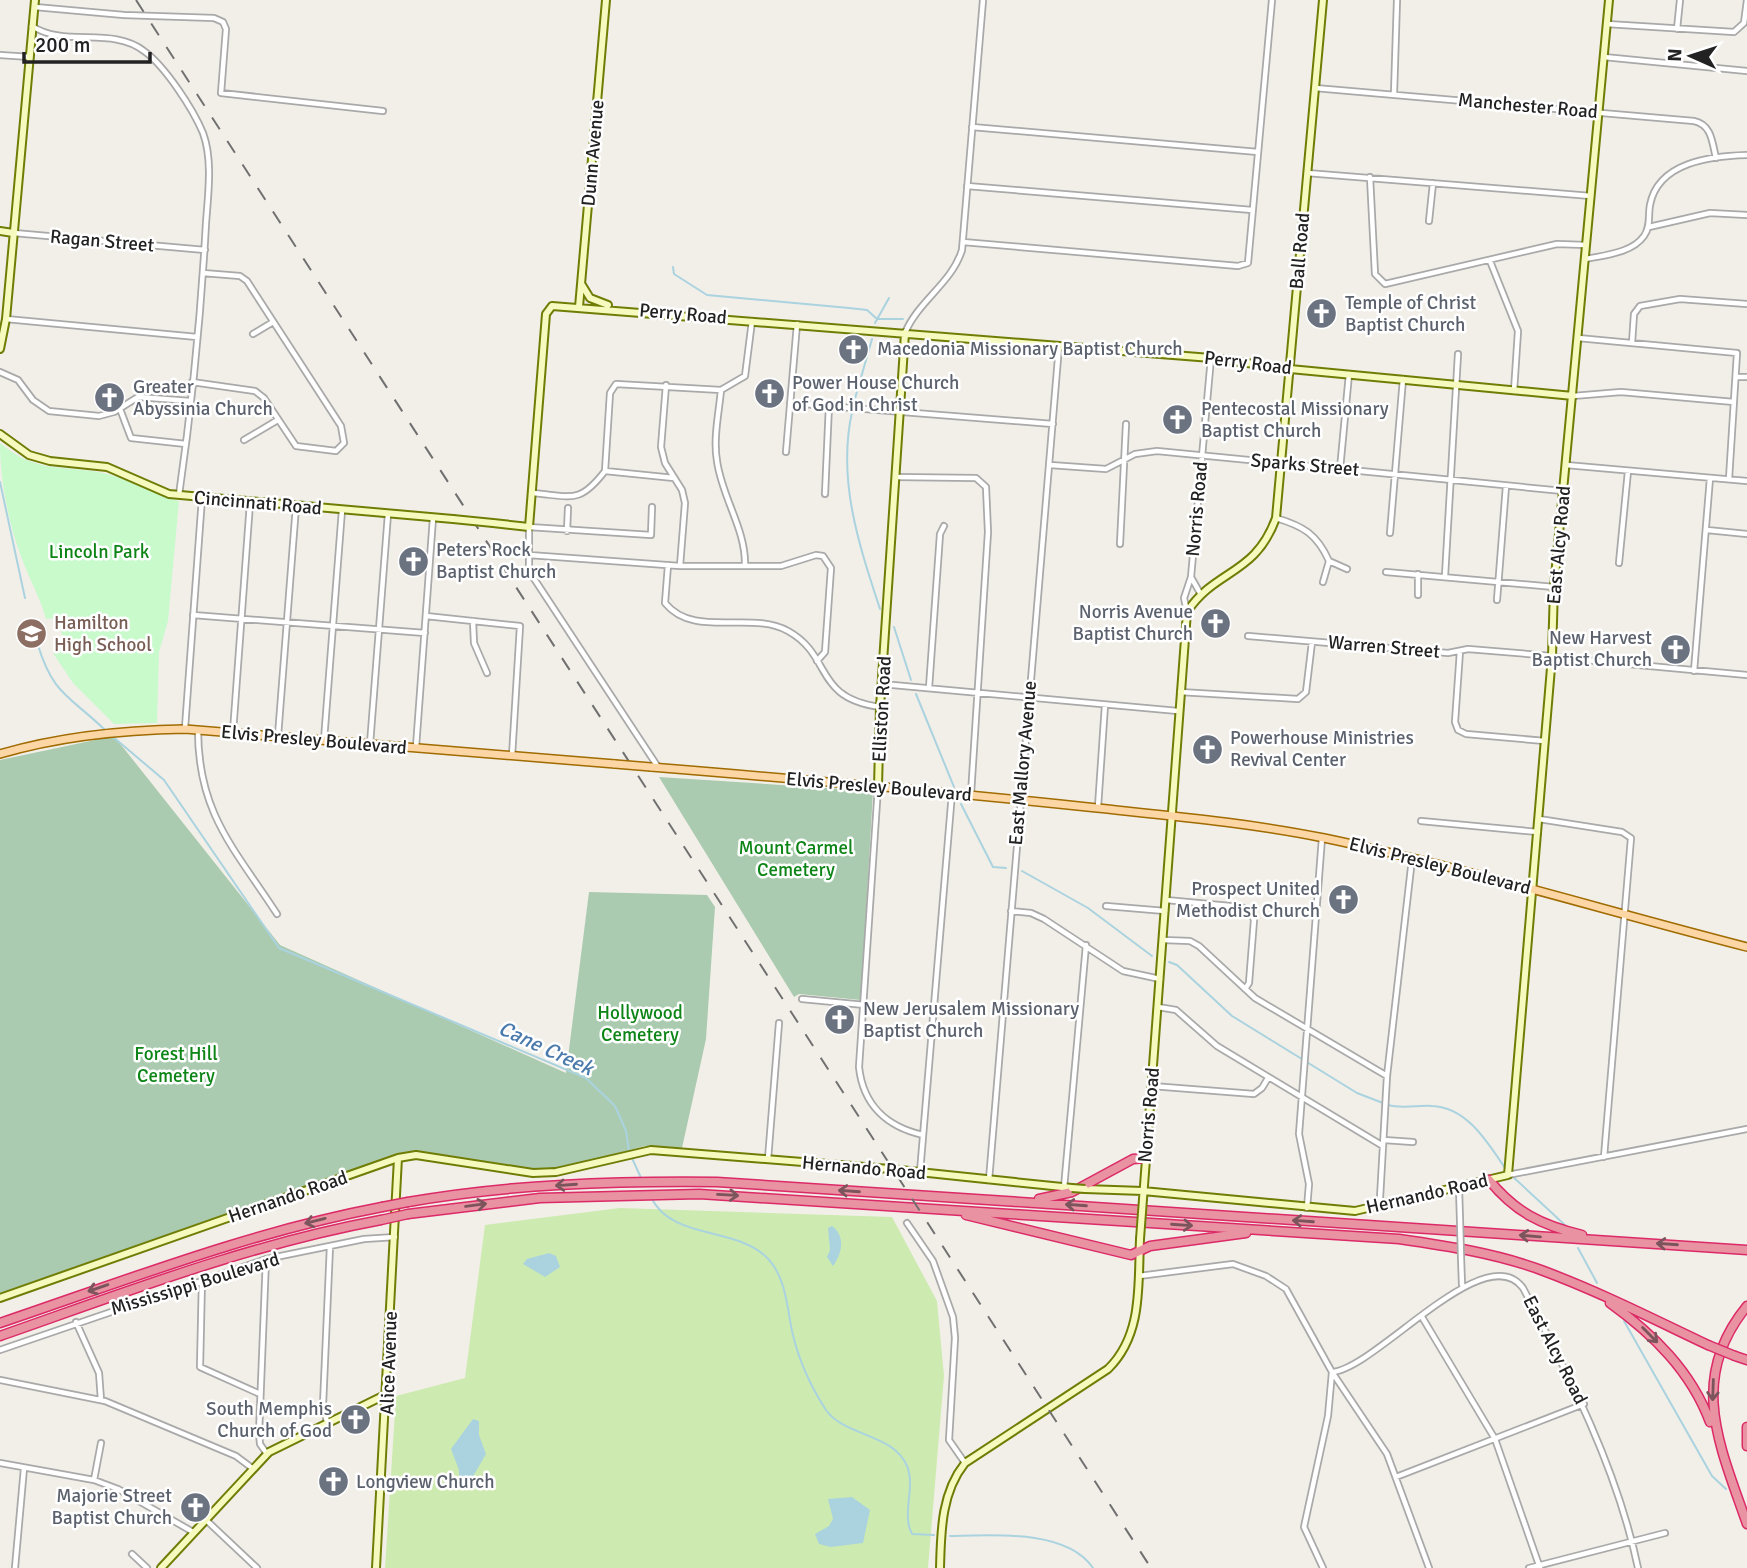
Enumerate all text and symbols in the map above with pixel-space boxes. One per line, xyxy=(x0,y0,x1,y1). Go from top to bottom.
scale bar xyxy=(24,21,150,65)
north arrow xyxy=(1656,21,1726,91)
text: 200 m xyxy=(35,32,90,58)
text: N xyxy=(1663,48,1687,62)
street label: Manchester Road xyxy=(1457,88,1599,124)
street label: Dunn Avenue xyxy=(576,99,610,207)
street label: Ball Road xyxy=(1285,212,1315,290)
street label: Ragan Street xyxy=(49,224,155,258)
place label: Temple of Christ Baptist Church xyxy=(1345,291,1476,337)
church icon: Temple of Christ Baptist Church xyxy=(1305,297,1339,331)
street label: Perry Road xyxy=(638,298,728,330)
church icon: Macedonia Missionary Baptist Church xyxy=(837,332,871,366)
place label: Macedonia Missionary Baptist Church xyxy=(877,337,1183,361)
street label: Perry Road xyxy=(1203,346,1293,380)
place label: Power House Church of God in Christ xyxy=(792,371,959,417)
place label: Greater Abyssinia Church xyxy=(133,375,273,421)
church icon: Power House Church of God in Christ xyxy=(752,377,786,411)
church icon: Greater Abyssinia Church xyxy=(93,381,127,415)
place label: Pentecostal Missionary Baptist Church xyxy=(1201,397,1389,443)
church icon: Pentecostal Missionary Baptist Church xyxy=(1161,403,1195,437)
street label: Sparks Street xyxy=(1250,448,1361,482)
street label: Norris Road xyxy=(1181,460,1213,558)
street label: Cincinnati Road xyxy=(193,485,323,521)
street label: East Alcy Road xyxy=(1542,485,1576,605)
place label: Peters Rock Baptist Church xyxy=(436,538,556,584)
park label: Lincoln Park xyxy=(49,540,150,564)
church icon: Peters Rock Baptist Church xyxy=(396,544,430,578)
place label: Norris Avenue Baptist Church xyxy=(1073,600,1193,646)
church icon: Norris Avenue Baptist Church xyxy=(1199,606,1233,640)
place label: Hamilton High School xyxy=(54,611,152,657)
school or university icon: Hamilton High School xyxy=(14,617,48,651)
place label: New Harvest Baptist Church xyxy=(1532,626,1652,672)
street label: Warren Street xyxy=(1327,630,1441,664)
church icon: New Harvest Baptist Church xyxy=(1658,632,1692,666)
street label: Elliston Road xyxy=(867,655,897,763)
street label: East Mallory Avenue xyxy=(1004,680,1042,846)
street label: Elvis Presley Boulevard xyxy=(220,720,408,760)
place label: Powerhouse Ministries Revival Center xyxy=(1230,726,1414,772)
church icon: Powerhouse Ministries Revival Center xyxy=(1190,732,1224,766)
street label: Elvis Presley Boulevard xyxy=(785,767,973,807)
street label: Elvis Presley Boulevard xyxy=(1347,832,1533,900)
park label: Mount Carmel Cemetery xyxy=(738,836,854,882)
place label: Prospect United Methodist Church xyxy=(1176,877,1320,923)
church icon: Prospect United Methodist Church xyxy=(1326,883,1360,917)
place label: New Jerusalem Missionary Baptist Church xyxy=(863,997,1079,1043)
park label: Hollywood Cemetery xyxy=(597,1001,683,1047)
church icon: New Jerusalem Missionary Baptist Church xyxy=(823,1003,857,1037)
water label: Cane Creek xyxy=(495,1015,600,1082)
park label: Forest Hill Cemetery xyxy=(134,1042,218,1088)
street label: Norris Road xyxy=(1133,1066,1165,1164)
street label: Hernando Road xyxy=(801,1151,927,1185)
street label: Hernando Road xyxy=(225,1165,351,1229)
street label: Hernando Road xyxy=(1364,1168,1490,1220)
one-way arrow xyxy=(555,1179,578,1192)
one-way arrow xyxy=(838,1184,861,1197)
one-way arrow xyxy=(716,1189,739,1202)
one-way arrow xyxy=(464,1198,487,1211)
one-way arrow xyxy=(1065,1199,1088,1212)
one-way arrow xyxy=(1292,1214,1315,1227)
one-way arrow xyxy=(304,1215,327,1228)
one-way arrow xyxy=(1170,1219,1193,1232)
one-way arrow xyxy=(1519,1229,1542,1242)
one-way arrow xyxy=(1657,1237,1679,1250)
street label: Mississippi Boulevard xyxy=(108,1247,282,1321)
one-way arrow xyxy=(88,1283,110,1295)
street label: East Alcy Road xyxy=(1517,1292,1593,1408)
street label: Alice Avenue xyxy=(375,1311,403,1415)
one-way arrow xyxy=(1641,1326,1658,1343)
one-way arrow xyxy=(1706,1379,1720,1402)
place label: South Memphis Church of God xyxy=(206,1397,332,1443)
church icon: South Memphis Church of God xyxy=(338,1403,372,1437)
church icon: Longview Church xyxy=(316,1465,350,1499)
place label: Longview Church xyxy=(356,1470,495,1494)
place label: Majorie Street Baptist Church xyxy=(52,1484,172,1530)
church icon: Majorie Street Baptist Church xyxy=(178,1490,212,1524)

